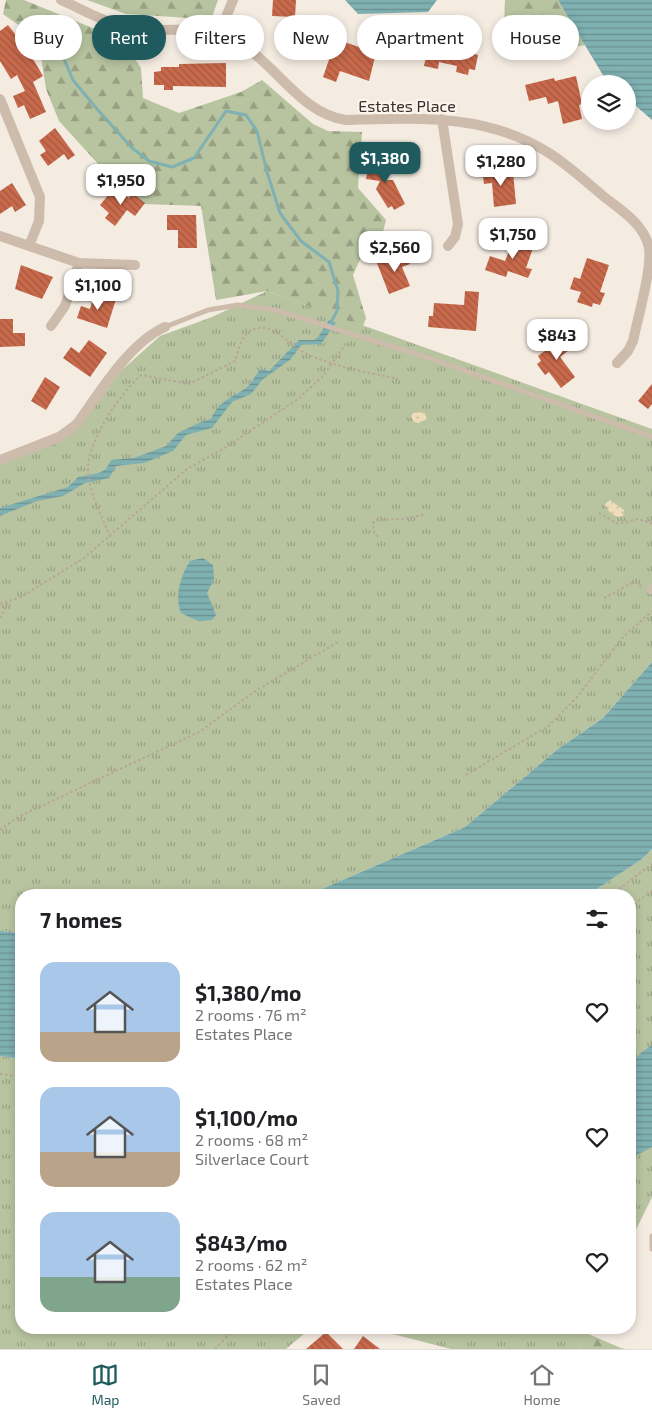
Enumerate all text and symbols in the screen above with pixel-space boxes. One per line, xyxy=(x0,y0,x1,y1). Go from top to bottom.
chip: Buy xyxy=(15,15,82,60)
chip: Rent xyxy=(92,15,166,60)
chip: Filters xyxy=(176,15,264,60)
chip: New xyxy=(274,15,347,60)
chip: Apartment xyxy=(357,15,482,60)
chip: House xyxy=(492,15,579,60)
map controls xyxy=(581,75,636,130)
button: layers xyxy=(581,75,636,130)
street label: Estates Place xyxy=(358,96,456,115)
pin: $1,380 xyxy=(344,142,426,184)
pin: $1,280 xyxy=(460,144,542,187)
text: $1,380 xyxy=(360,148,410,167)
text: $1,280 xyxy=(476,151,526,170)
pin: $1,950 xyxy=(80,164,162,206)
text: $1,950 xyxy=(97,170,145,189)
pin: $1,750 xyxy=(472,218,554,260)
text: $1,750 xyxy=(490,224,536,243)
pin: $2,560 xyxy=(354,230,436,273)
text: $2,560 xyxy=(370,237,420,256)
pin: $1,100 xyxy=(57,268,139,311)
text: $1,100 xyxy=(75,275,121,294)
pin: $843 xyxy=(527,318,587,361)
text: $843 xyxy=(538,325,576,344)
icon: filters xyxy=(583,905,611,933)
text: 7 homes xyxy=(40,907,122,932)
text: $1,380/mo xyxy=(195,980,301,1005)
icon: home xyxy=(80,982,140,1042)
icon: heart xyxy=(583,998,611,1026)
text: 2 rooms · 76 m² xyxy=(195,1005,307,1024)
text: Estates Place xyxy=(195,1024,293,1043)
text: $1,100/mo xyxy=(195,1105,298,1130)
icon: home xyxy=(80,1107,140,1167)
icon: heart xyxy=(583,1123,611,1151)
text: 2 rooms · 68 m² xyxy=(195,1130,308,1149)
text: Silverlace Court xyxy=(195,1149,309,1168)
text: $843/mo xyxy=(195,1230,287,1255)
icon: home xyxy=(80,1232,140,1292)
icon: heart xyxy=(583,1248,611,1276)
text: 2 rooms · 62 m² xyxy=(195,1255,307,1274)
text: Estates Place xyxy=(195,1274,293,1293)
tab: Map xyxy=(91,1361,119,1408)
tab: Saved xyxy=(302,1361,341,1408)
tab: Home xyxy=(524,1361,561,1408)

